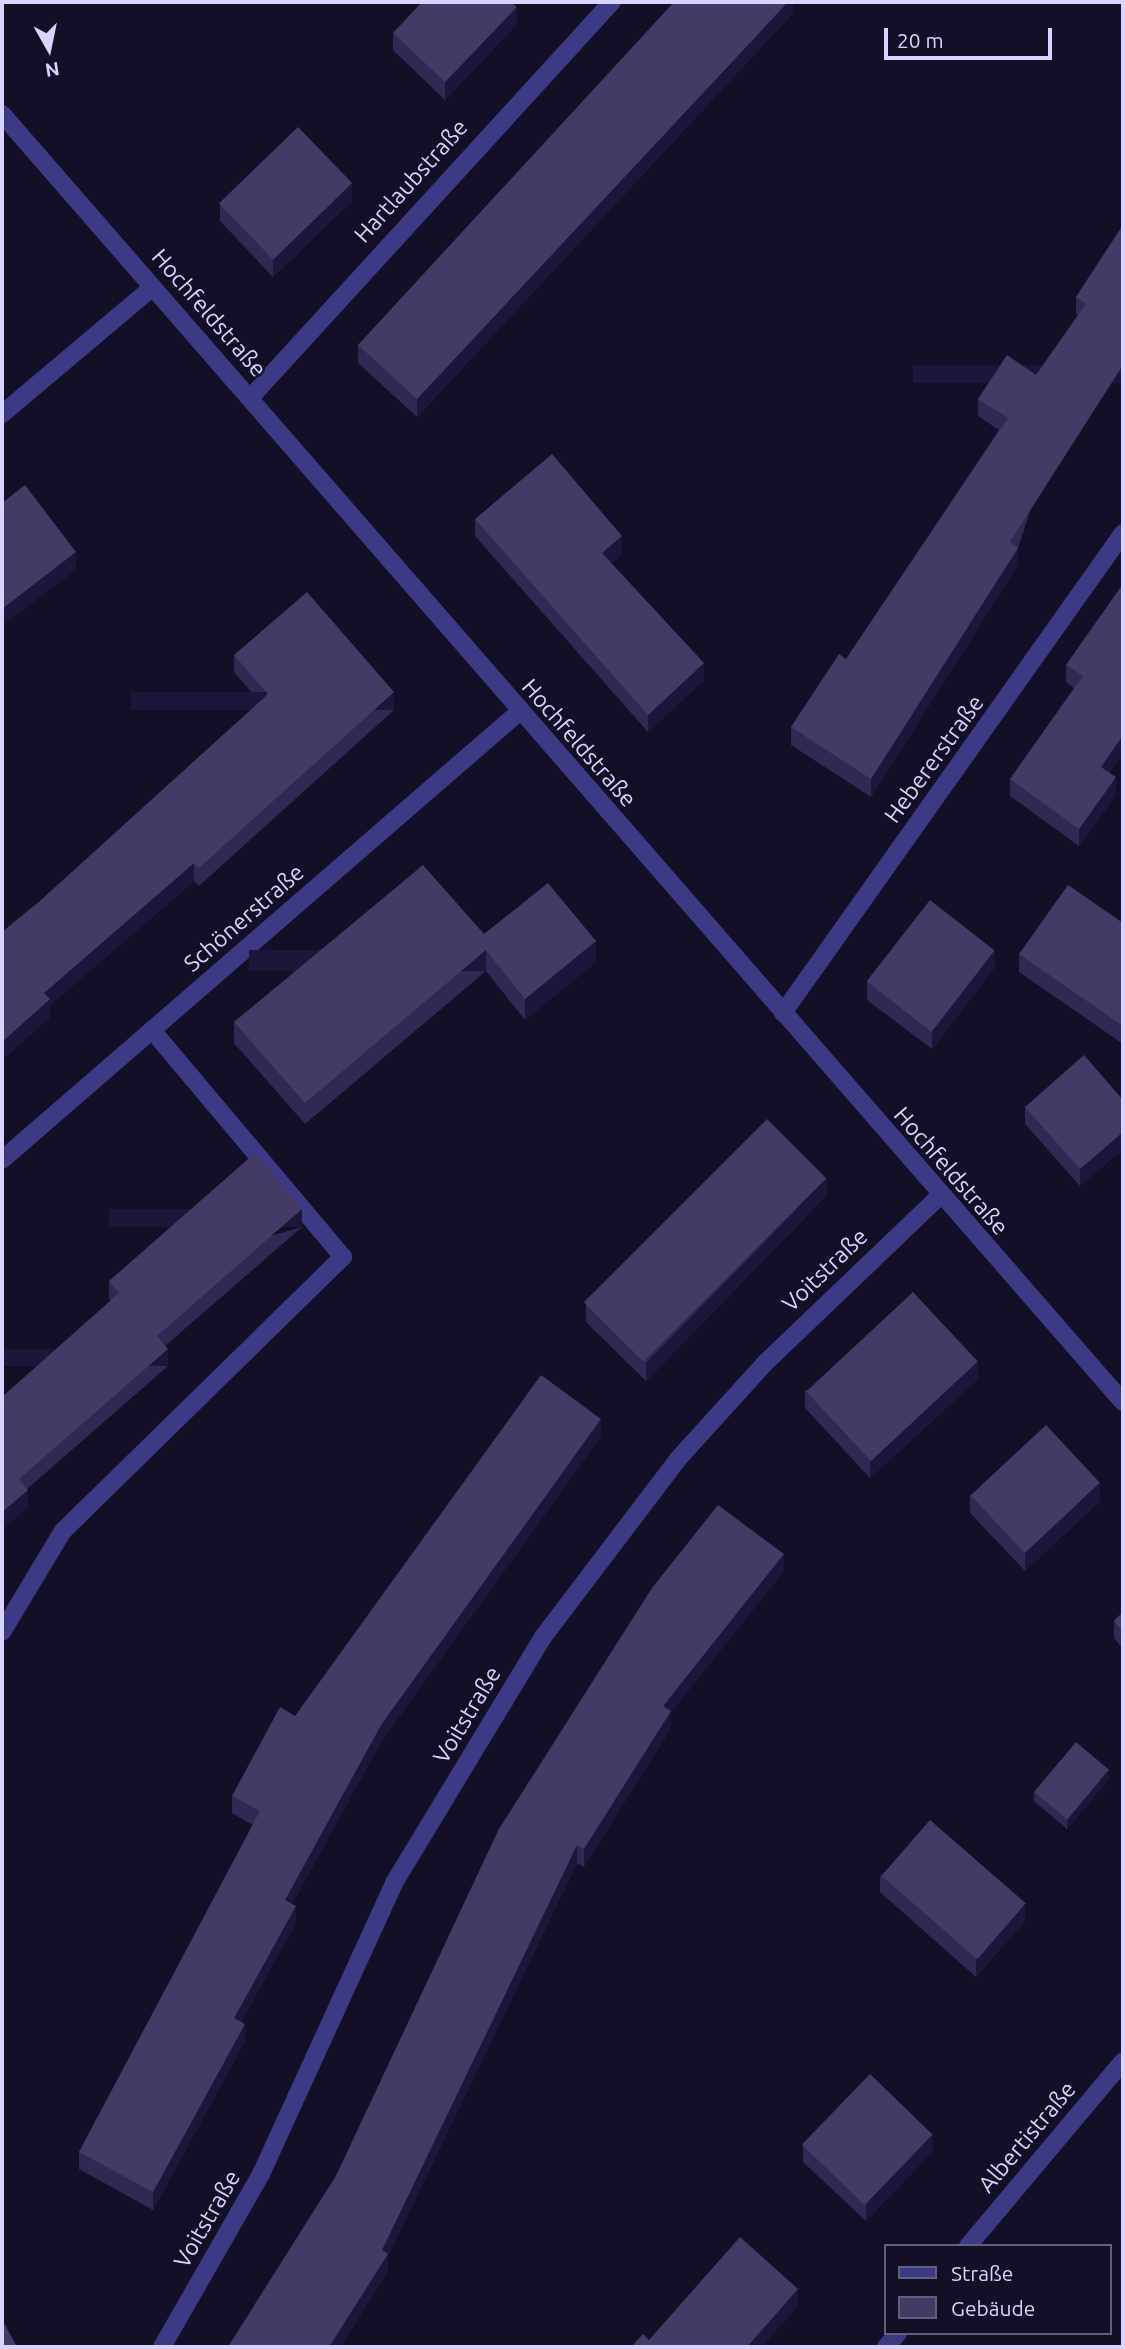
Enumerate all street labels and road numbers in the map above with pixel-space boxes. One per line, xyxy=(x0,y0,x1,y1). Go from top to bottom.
street label: Hartlaubstraße xyxy=(348,114,474,248)
street label: Hochfeldstraße xyxy=(146,243,272,383)
street label: Hochfeldstraße xyxy=(516,673,642,813)
street label: Hebererstraße xyxy=(878,690,990,828)
street label: Schönerstraße xyxy=(178,858,310,978)
street label: Hochfeldstraße xyxy=(888,1101,1014,1241)
street label: Voitstraße xyxy=(777,1223,873,1317)
street label: Voitstraße xyxy=(427,1662,507,1768)
street label: Albertistraße xyxy=(973,2076,1081,2198)
street label: Voitstraße xyxy=(168,2165,246,2273)

